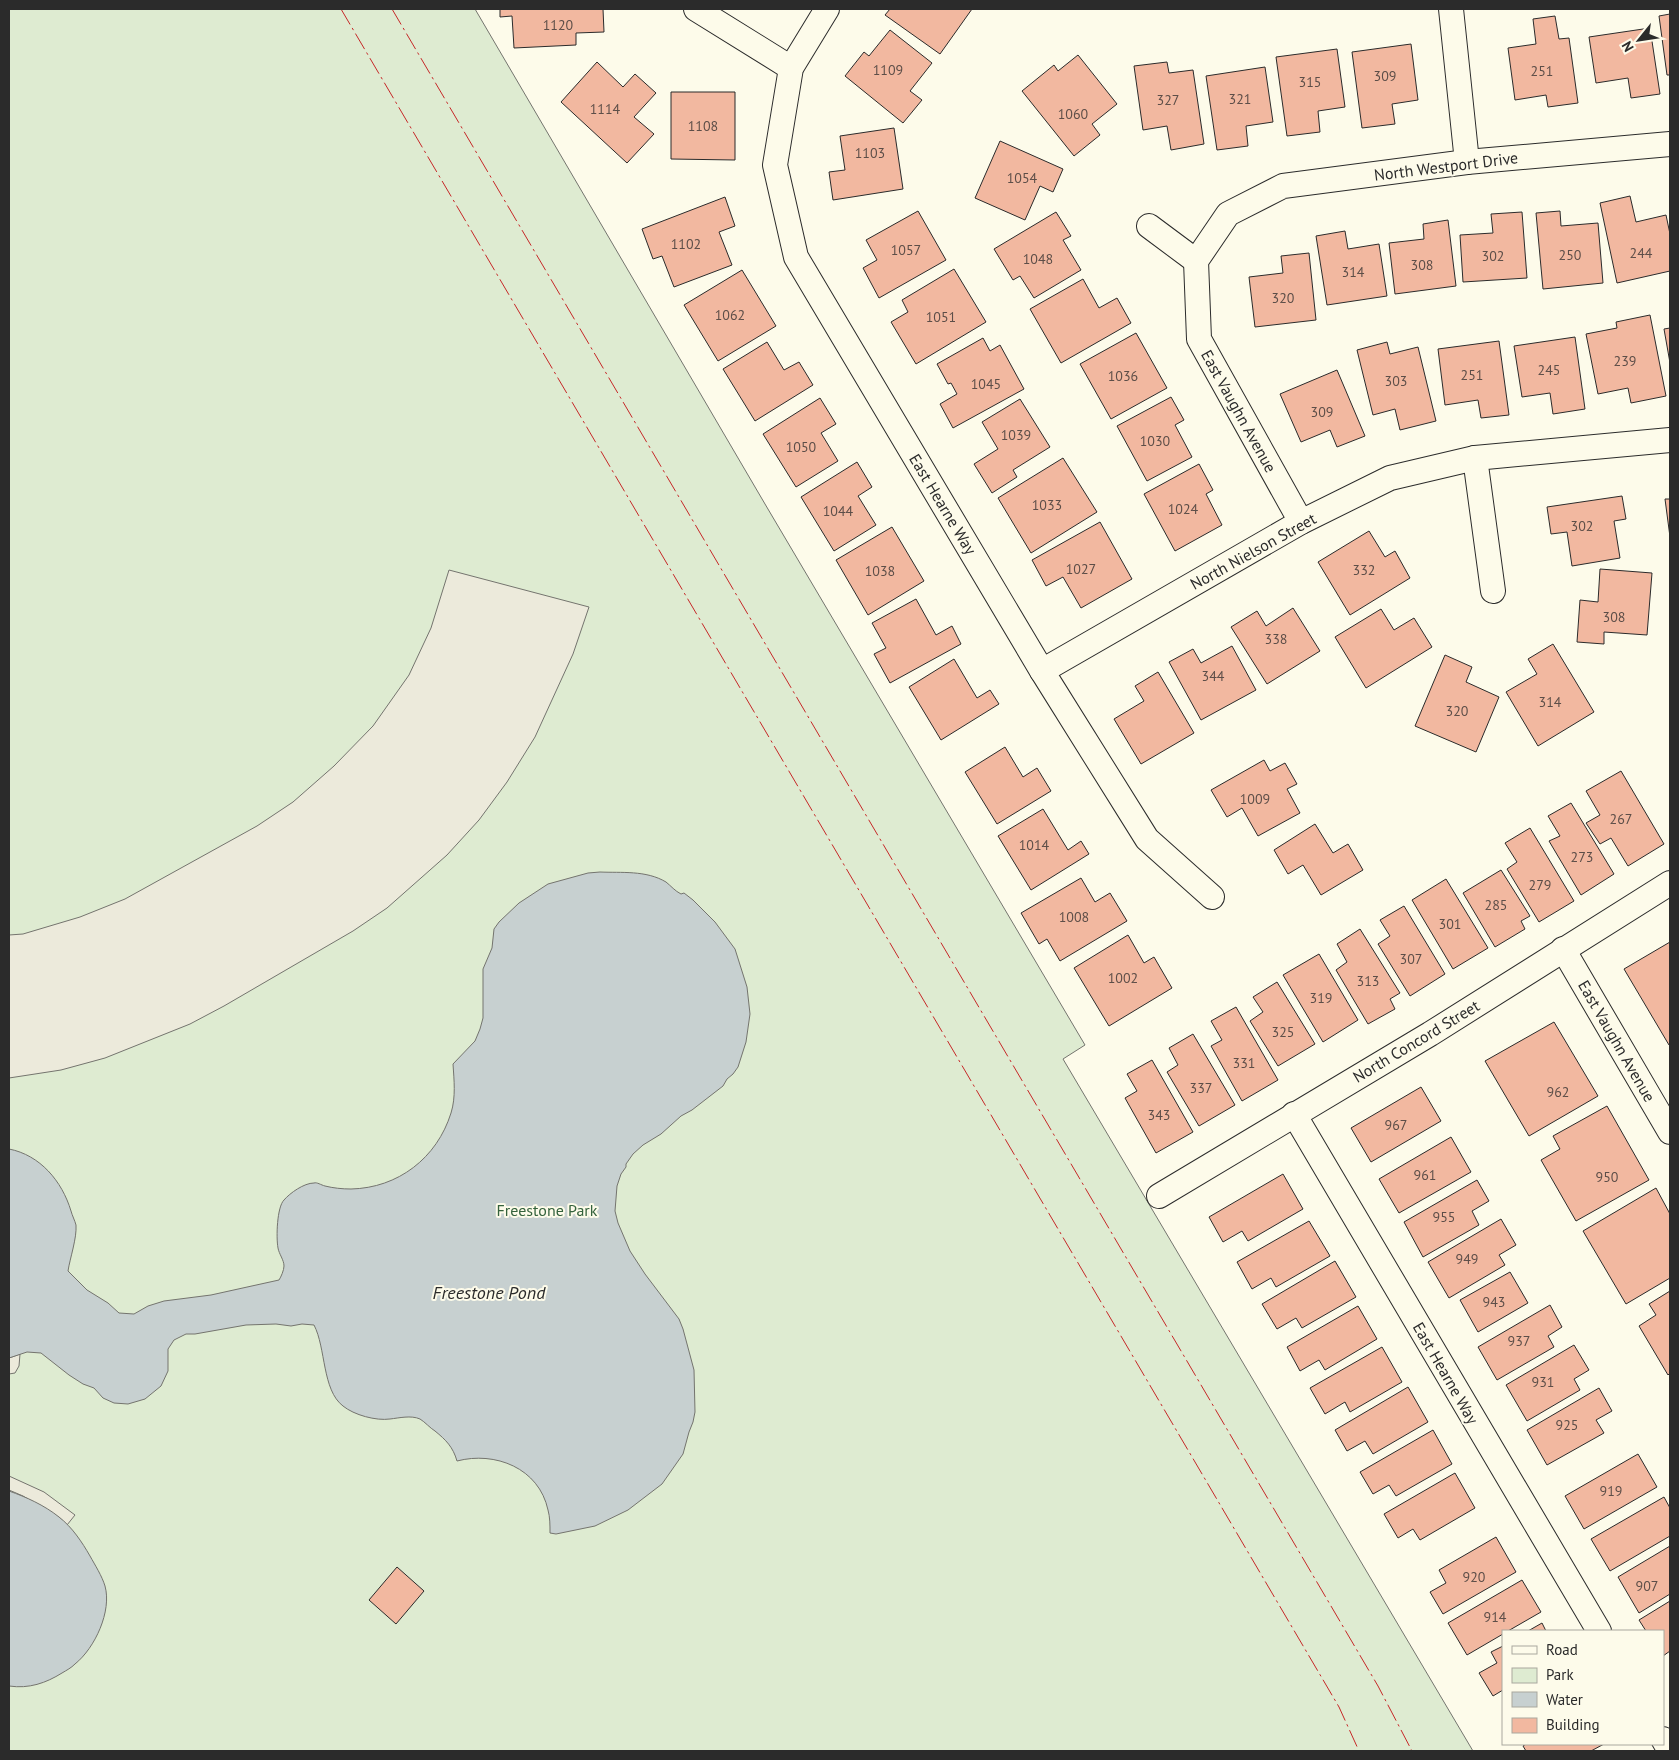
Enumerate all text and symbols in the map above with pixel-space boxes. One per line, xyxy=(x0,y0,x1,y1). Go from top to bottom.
north arrow xyxy=(1614,15,1664,65)
house number: 1120 xyxy=(543,16,574,34)
text: N xyxy=(1618,38,1638,55)
house number: 1109 xyxy=(873,61,903,79)
house number: 251 xyxy=(1531,62,1553,80)
house number: 309 xyxy=(1374,67,1396,85)
house number: 315 xyxy=(1299,73,1321,91)
house number: 321 xyxy=(1229,90,1251,108)
house number: 327 xyxy=(1157,91,1179,109)
house number: 1114 xyxy=(590,100,621,118)
house number: 1060 xyxy=(1058,105,1089,123)
house number: 1108 xyxy=(688,117,718,135)
house number: 1103 xyxy=(855,144,885,162)
street label: North Westport Drive xyxy=(1373,147,1519,185)
house number: 1054 xyxy=(1007,169,1038,187)
house number: 1102 xyxy=(671,235,701,253)
house number: 1057 xyxy=(891,241,921,259)
house number: 244 xyxy=(1630,244,1653,262)
house number: 250 xyxy=(1559,246,1582,264)
house number: 302 xyxy=(1482,247,1504,265)
house number: 1048 xyxy=(1023,250,1053,268)
house number: 308 xyxy=(1411,256,1433,274)
house number: 314 xyxy=(1342,263,1365,281)
house number: 320 xyxy=(1272,289,1295,307)
house number: 1062 xyxy=(715,306,745,324)
house number: 1051 xyxy=(926,308,956,326)
street label: East Vaughn Avenue xyxy=(1197,346,1281,476)
house number: 239 xyxy=(1614,352,1636,370)
house number: 245 xyxy=(1538,361,1560,379)
house number: 251 xyxy=(1461,366,1483,384)
house number: 1036 xyxy=(1108,367,1138,385)
house number: 303 xyxy=(1385,372,1407,390)
house number: 1045 xyxy=(971,375,1001,393)
house number: 309 xyxy=(1311,403,1333,421)
house number: 1039 xyxy=(1001,426,1031,444)
house number: 1030 xyxy=(1140,432,1171,450)
house number: 1050 xyxy=(786,438,817,456)
street label: East Hearne Way xyxy=(905,450,981,558)
house number: 1033 xyxy=(1032,496,1062,514)
house number: 1024 xyxy=(1168,500,1199,518)
house number: 1044 xyxy=(823,502,854,520)
street label: North Nielson Street xyxy=(1187,508,1320,594)
house number: 302 xyxy=(1571,517,1593,535)
house number: 1027 xyxy=(1066,560,1096,578)
house number: 332 xyxy=(1353,561,1375,579)
house number: 1038 xyxy=(865,562,895,580)
house number: 308 xyxy=(1603,608,1625,626)
house number: 338 xyxy=(1265,630,1287,648)
house number: 344 xyxy=(1202,667,1225,685)
house number: 314 xyxy=(1539,693,1562,711)
house number: 320 xyxy=(1446,702,1469,720)
house number: 1009 xyxy=(1240,790,1270,808)
house number: 267 xyxy=(1610,810,1632,828)
house number: 1014 xyxy=(1019,836,1050,854)
house number: 273 xyxy=(1571,848,1593,866)
house number: 279 xyxy=(1529,876,1551,894)
house number: 285 xyxy=(1485,896,1507,914)
house number: 1008 xyxy=(1059,908,1089,926)
house number: 301 xyxy=(1439,915,1461,933)
house number: 307 xyxy=(1400,950,1422,968)
house number: 1002 xyxy=(1108,969,1138,987)
house number: 313 xyxy=(1357,972,1379,990)
street label: East Vaughn Avenue xyxy=(1574,977,1660,1105)
house number: 319 xyxy=(1310,989,1332,1007)
street label: North Concord Street xyxy=(1349,995,1483,1087)
house number: 325 xyxy=(1272,1023,1294,1041)
house number: 331 xyxy=(1233,1054,1255,1072)
house number: 337 xyxy=(1190,1079,1212,1097)
house number: 962 xyxy=(1547,1083,1569,1101)
house number: 343 xyxy=(1148,1106,1170,1124)
house number: 967 xyxy=(1385,1116,1407,1134)
house number: 961 xyxy=(1414,1166,1436,1184)
house number: 950 xyxy=(1596,1168,1619,1186)
park label: Freestone Park xyxy=(497,1200,598,1220)
house number: 955 xyxy=(1433,1208,1455,1226)
house number: 949 xyxy=(1456,1250,1478,1268)
water label: Freestone Pond xyxy=(433,1281,546,1304)
house number: 943 xyxy=(1483,1293,1505,1311)
street label: East Hearne Way xyxy=(1409,1319,1483,1428)
house number: 937 xyxy=(1508,1332,1530,1350)
house number: 931 xyxy=(1532,1373,1554,1391)
house number: 925 xyxy=(1556,1416,1578,1434)
house number: 919 xyxy=(1600,1482,1622,1500)
house number: 920 xyxy=(1463,1568,1486,1586)
house number: 907 xyxy=(1636,1577,1658,1595)
house number: 914 xyxy=(1484,1608,1507,1626)
legend xyxy=(1502,1630,1664,1745)
text: Road xyxy=(1546,1640,1578,1659)
text: Park xyxy=(1546,1665,1574,1684)
text: Water xyxy=(1546,1690,1583,1709)
text: Building xyxy=(1546,1715,1600,1734)

